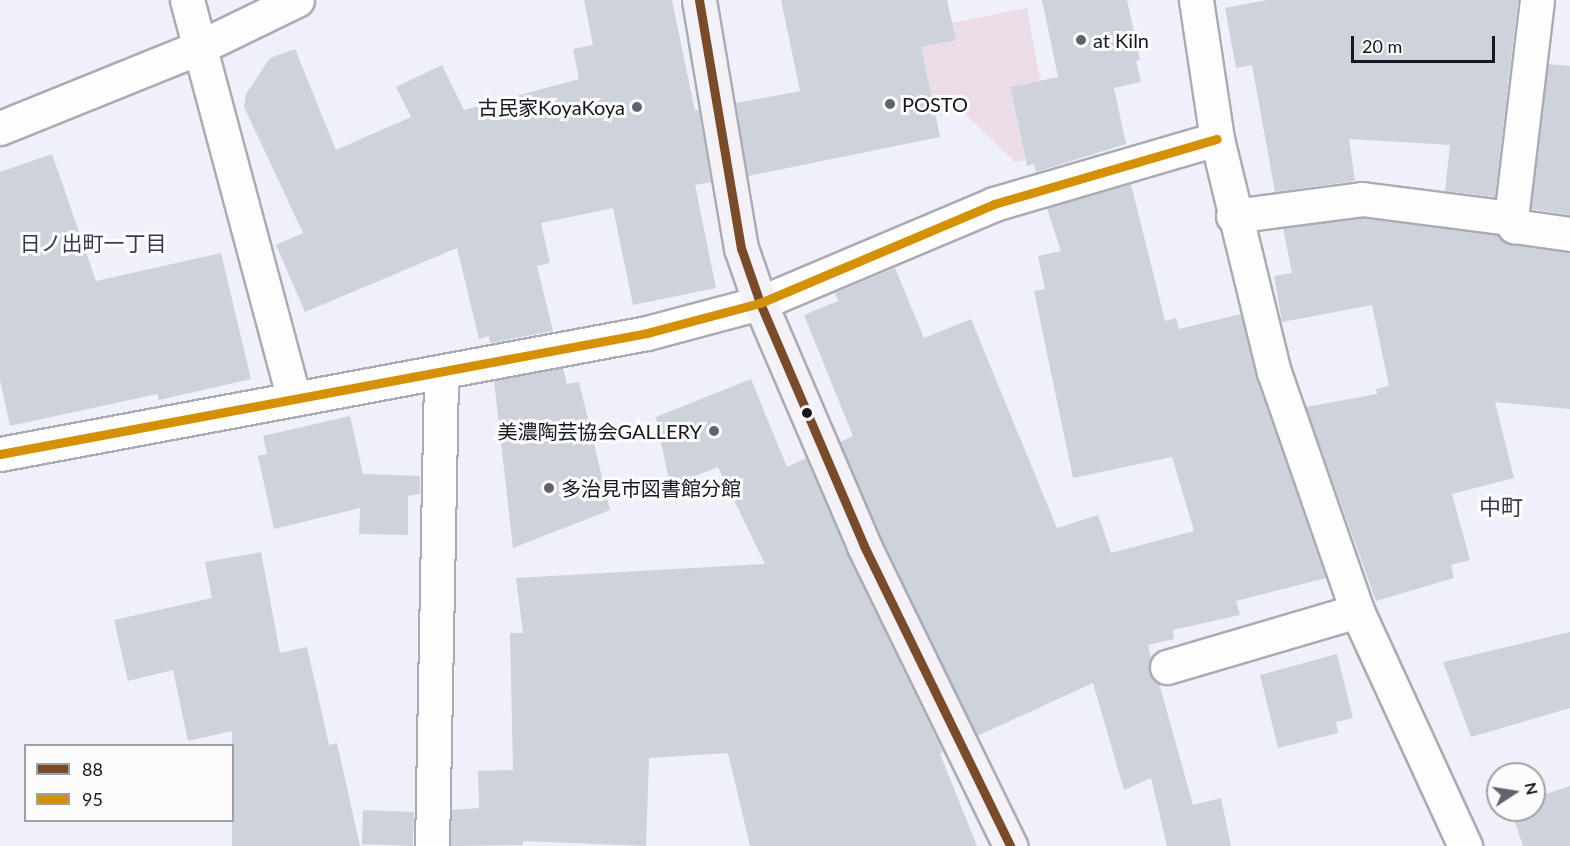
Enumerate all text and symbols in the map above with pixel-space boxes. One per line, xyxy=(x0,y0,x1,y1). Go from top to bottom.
scale bar xyxy=(1354,24,1498,62)
place label: at Kiln xyxy=(1093,28,1149,52)
marker: at Kiln xyxy=(1074,33,1088,47)
text: 20 m xyxy=(1362,35,1402,57)
place label: POSTO xyxy=(902,92,968,116)
place label: 古民家KoyaKoya xyxy=(478,95,625,119)
marker: POSTO xyxy=(883,97,897,111)
marker: 古民家KoyaKoya xyxy=(630,100,644,114)
district label: 日ノ出町一丁目 xyxy=(20,230,166,256)
unlabelled marker xyxy=(801,407,813,419)
place label: 美濃陶芸協会GALLERY xyxy=(497,419,702,443)
marker: 美濃陶芸協会GALLERY xyxy=(707,424,721,438)
place label: 多治見市図書館分館 xyxy=(561,476,741,500)
marker: 多治見市図書館分館 xyxy=(542,481,556,495)
district label: 中町 xyxy=(1479,494,1523,520)
legend xyxy=(24,744,234,822)
text: 88 xyxy=(82,758,103,780)
north arrow xyxy=(1486,762,1546,822)
text: N xyxy=(1522,781,1543,797)
text: 95 xyxy=(82,788,103,810)

